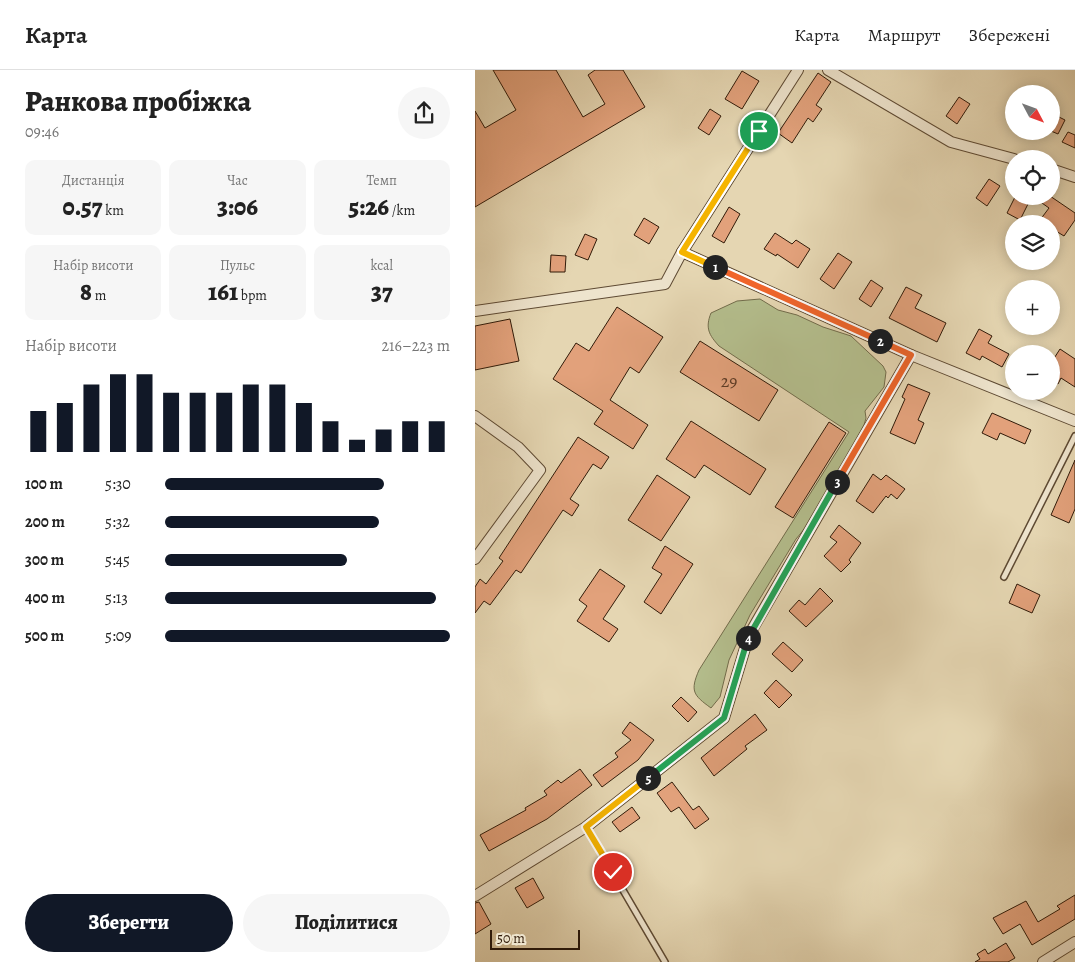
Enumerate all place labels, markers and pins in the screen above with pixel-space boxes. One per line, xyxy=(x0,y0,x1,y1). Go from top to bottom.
pin xyxy=(738,110,780,152)
pin: 1 xyxy=(703,254,727,280)
pin: 2 xyxy=(867,328,893,354)
pin: 3 xyxy=(825,470,849,494)
pin: 4 xyxy=(735,626,761,650)
pin: 5 xyxy=(635,766,661,790)
pin xyxy=(592,851,634,893)

